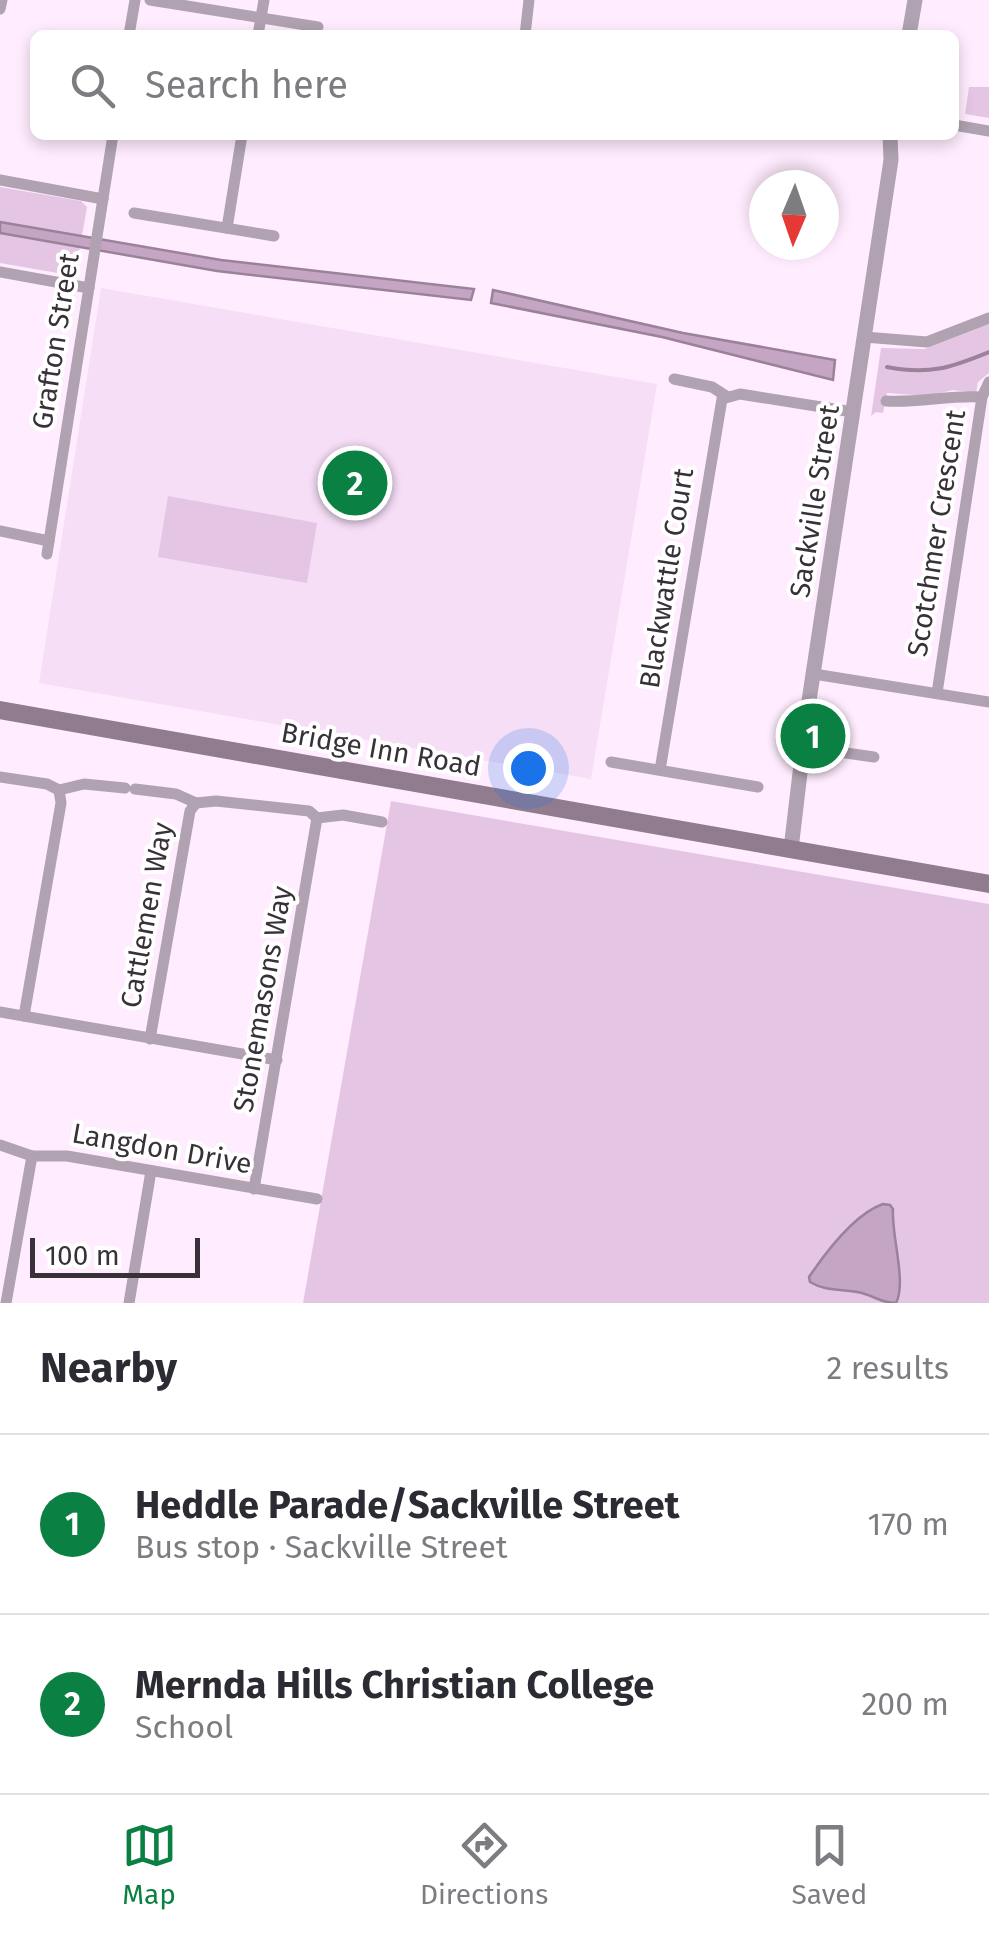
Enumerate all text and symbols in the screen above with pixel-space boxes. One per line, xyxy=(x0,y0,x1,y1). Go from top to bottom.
search box xyxy=(30,30,959,140)
icon: search xyxy=(65,58,120,113)
text: Search here xyxy=(145,62,348,108)
north arrow xyxy=(749,170,839,260)
street label: Grafton Street xyxy=(25,250,86,432)
street label: Sackville Street xyxy=(783,401,846,600)
street label: Scotchmer Crescent xyxy=(901,406,972,659)
pin: 2 xyxy=(322,446,388,520)
street label: Blackwattle Court xyxy=(633,465,700,690)
pin: 1 xyxy=(780,698,846,774)
street label: Bridge Inn Road xyxy=(278,716,483,783)
your location xyxy=(503,743,554,794)
street label: Cattlemen Way xyxy=(114,820,179,1010)
street label: Stonemasons Way xyxy=(226,883,299,1115)
street label: Langdon Drive xyxy=(69,1116,254,1181)
scale bar xyxy=(30,1233,200,1278)
text: 100 m xyxy=(45,1239,120,1272)
text: Nearby xyxy=(40,1343,177,1393)
text: 2 results xyxy=(826,1349,949,1387)
text: Heddle Parade/Sackville Street xyxy=(135,1482,679,1528)
text: 1 xyxy=(65,1505,80,1543)
text: 170 m xyxy=(868,1505,949,1543)
text: Bus stop · Sackville Street xyxy=(135,1528,507,1566)
text: Mernda Hills Christian College xyxy=(135,1662,654,1708)
text: 2 xyxy=(64,1685,81,1723)
text: 200 m xyxy=(862,1685,949,1723)
text: School xyxy=(135,1708,233,1746)
tab: Map xyxy=(122,1818,177,1911)
tab: Directions xyxy=(420,1818,548,1911)
tab: Saved xyxy=(792,1818,867,1911)

